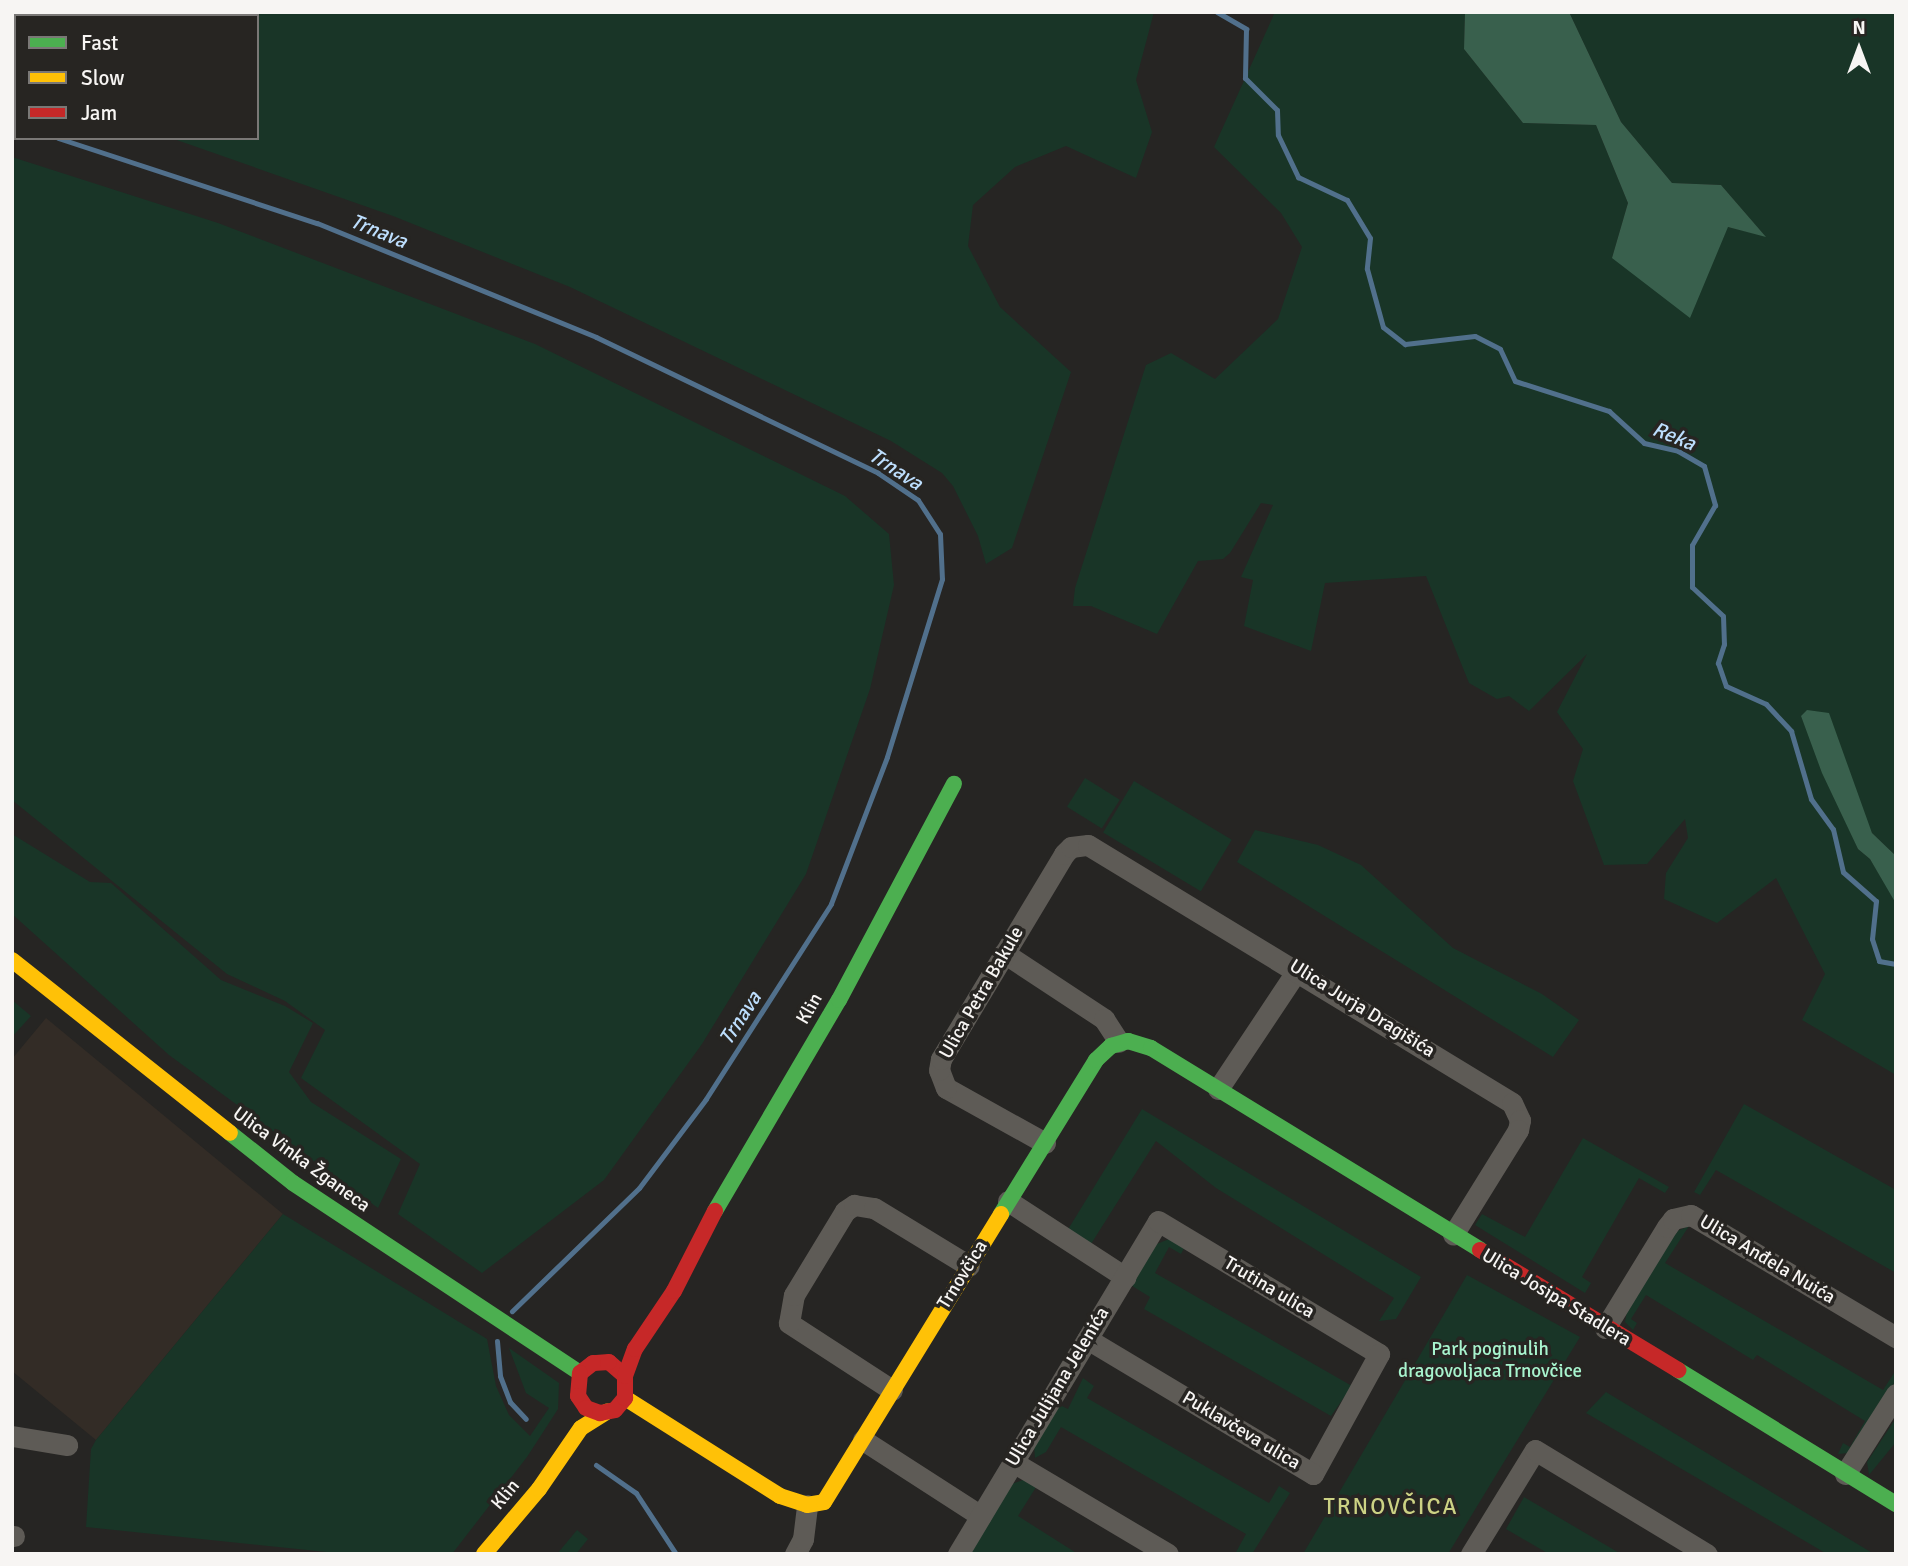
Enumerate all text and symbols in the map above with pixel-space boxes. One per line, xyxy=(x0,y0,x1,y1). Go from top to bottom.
legend xyxy=(14,14,259,140)
north arrow xyxy=(1824,14,1894,84)
text: N xyxy=(1852,16,1866,40)
text: Fast xyxy=(81,30,118,56)
text: Slow xyxy=(81,65,125,91)
text: Jam xyxy=(81,100,117,126)
water label: Trnava xyxy=(347,208,411,254)
water label: Reka xyxy=(1649,416,1699,456)
water label: Trnava xyxy=(864,442,928,496)
street label: Ulica Petra Bakule xyxy=(935,923,1029,1063)
street label: Ulica Jurja Dragišića xyxy=(1285,955,1439,1063)
water label: Trnava xyxy=(713,986,767,1050)
street label: Klin xyxy=(792,989,828,1029)
street label: Ulica Vinka Žganeca xyxy=(228,1103,374,1217)
street label: Ulica Anđela Nuića xyxy=(1695,1211,1839,1309)
street label: Trnovčica xyxy=(933,1236,993,1314)
street label: Ulica Josipa Stadlera xyxy=(1477,1244,1635,1352)
street label: Trutina ulica xyxy=(1220,1252,1318,1324)
street label: Ulica Julijana Jelenića xyxy=(1001,1303,1115,1471)
park label: Park poginulih dragovoljaca Trnovčice xyxy=(1398,1339,1582,1383)
street label: Puklavčeva ulica xyxy=(1178,1387,1304,1475)
street label: Klin xyxy=(487,1475,525,1515)
district label: TRNOVČICA xyxy=(1325,1493,1457,1521)

